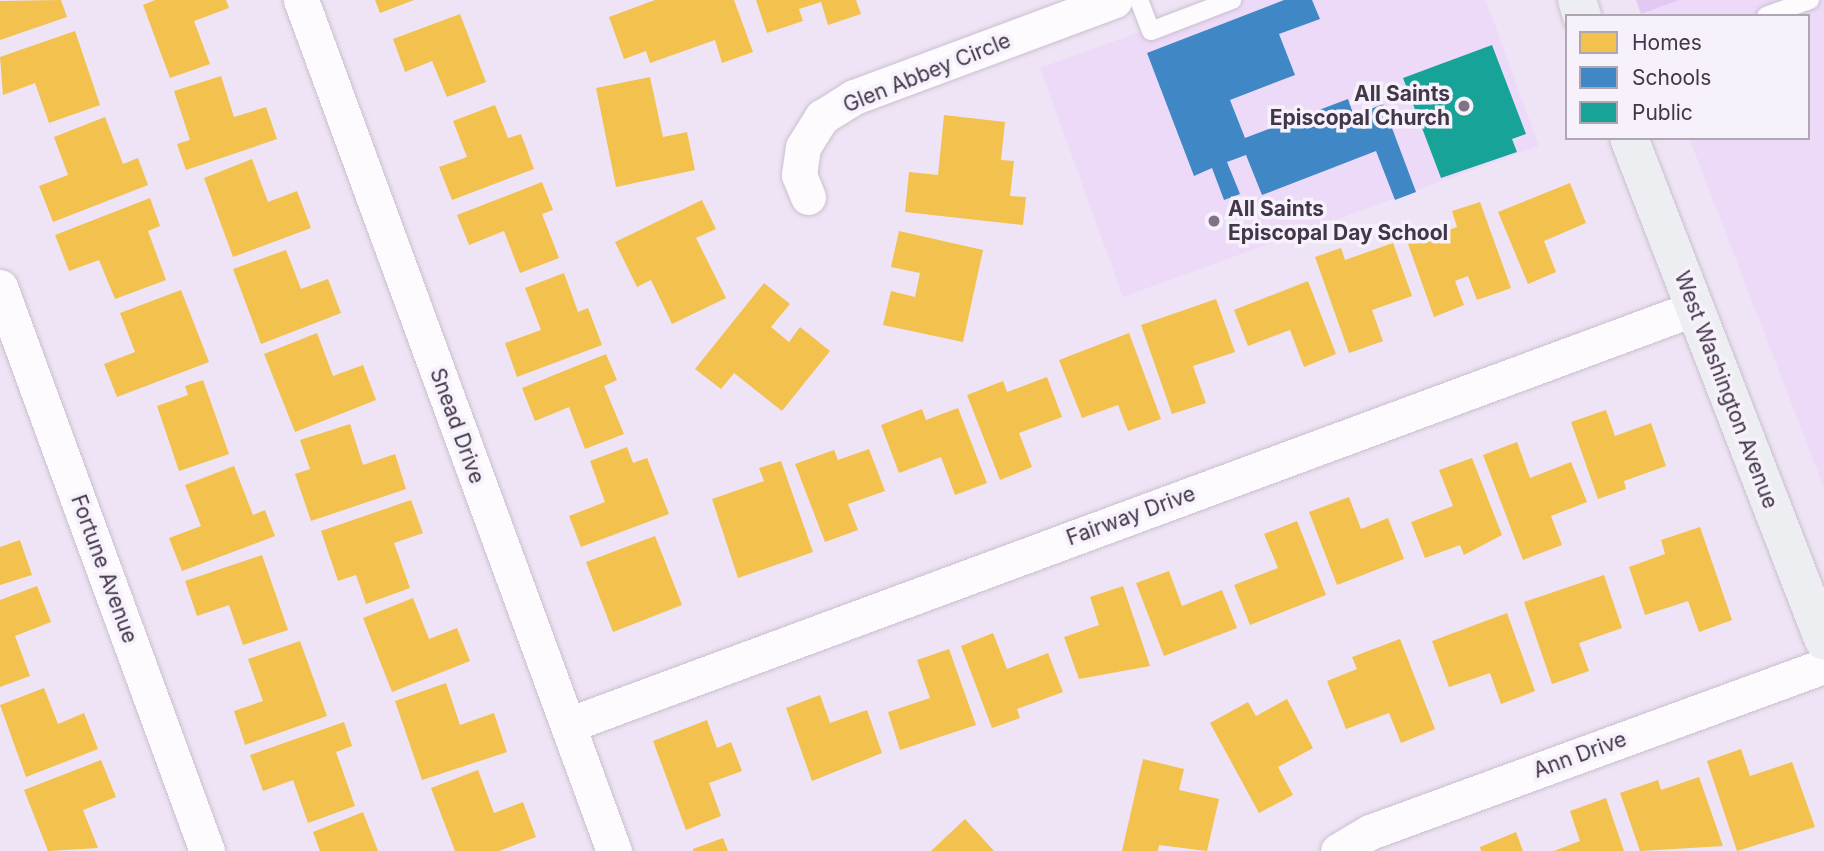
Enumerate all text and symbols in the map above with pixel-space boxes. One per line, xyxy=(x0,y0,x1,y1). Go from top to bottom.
legend xyxy=(1565,14,1810,140)
street label: Glen Abbey Circle xyxy=(840,28,1014,118)
text: Homes xyxy=(1632,30,1702,55)
text: Schools xyxy=(1632,65,1711,90)
place label: All Saints Episcopal Church xyxy=(1270,81,1450,131)
marker: All Saints Episcopal Church xyxy=(1456,98,1472,114)
text: Public xyxy=(1632,100,1693,125)
place label: All Saints Episcopal Day School xyxy=(1228,196,1448,246)
marker: All Saints Episcopal Day School xyxy=(1206,213,1222,229)
street label: West Washington Avenue xyxy=(1669,268,1783,512)
street label: Snead Drive xyxy=(424,365,490,487)
street label: Fairway Drive xyxy=(1063,481,1199,551)
street label: Fortune Avenue xyxy=(65,491,143,647)
street label: Ann Drive xyxy=(1530,727,1630,783)

